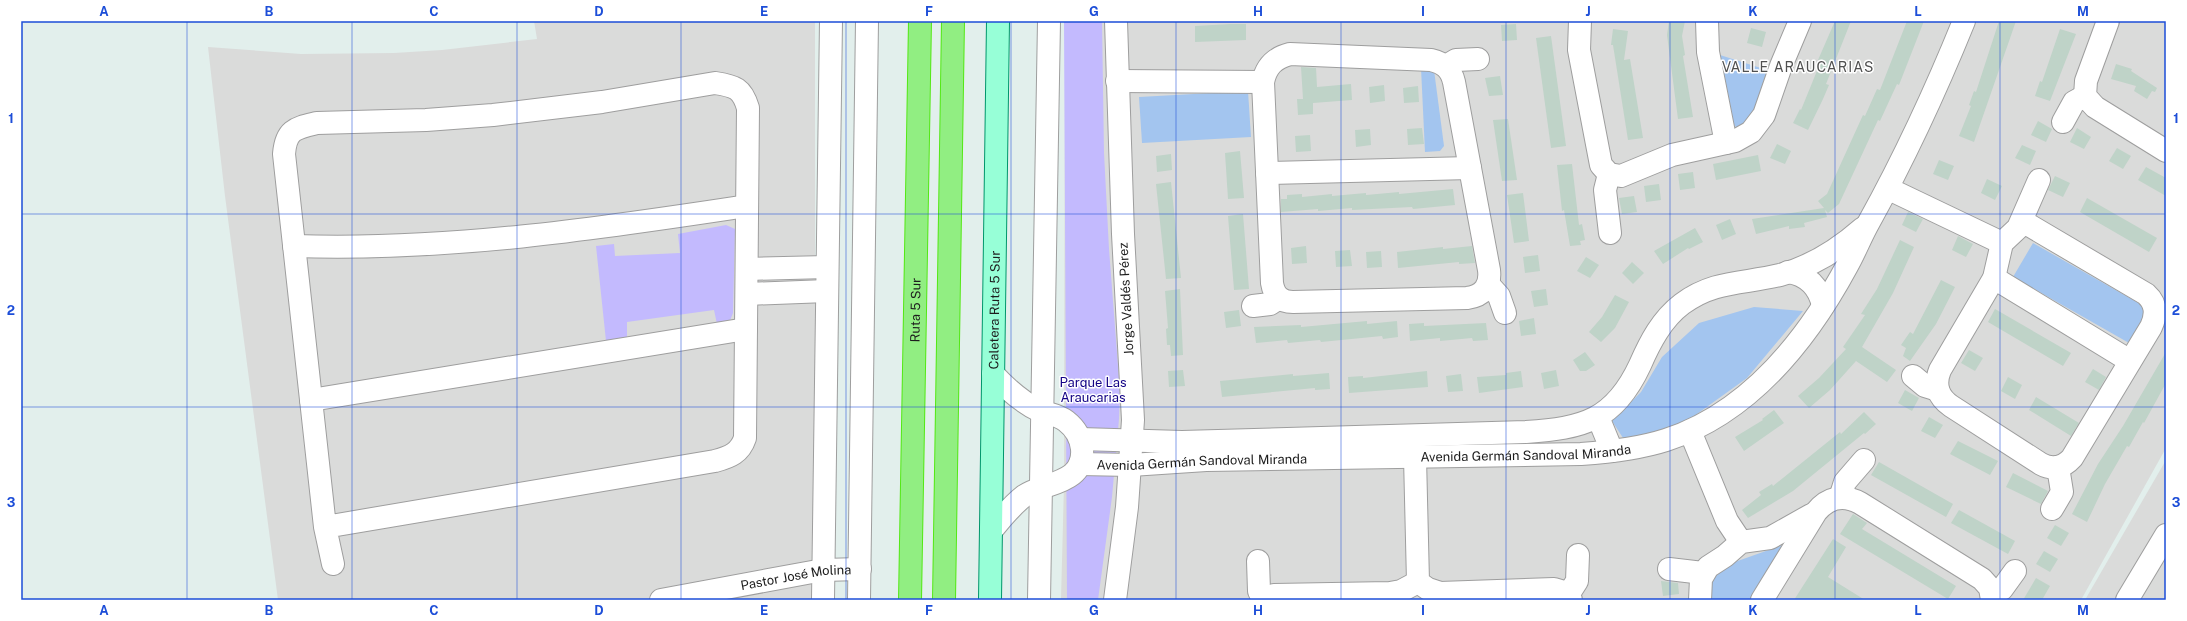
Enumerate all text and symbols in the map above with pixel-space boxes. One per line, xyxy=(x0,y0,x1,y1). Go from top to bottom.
text: A xyxy=(99,4,109,19)
text: B xyxy=(265,4,274,19)
text: C xyxy=(429,4,439,19)
text: D xyxy=(594,4,604,19)
text: E xyxy=(760,4,768,19)
text: F xyxy=(925,4,933,19)
text: G xyxy=(1089,4,1099,19)
text: H xyxy=(1253,4,1263,19)
text: I xyxy=(1421,4,1425,19)
text: J xyxy=(1585,4,1591,19)
text: K xyxy=(1748,4,1758,19)
text: L xyxy=(1914,4,1922,19)
text: M xyxy=(2077,4,2089,19)
district label: VALLE ARAUCARIAS xyxy=(1722,59,1874,75)
text: 1 xyxy=(8,111,14,126)
text: 1 xyxy=(2173,111,2179,126)
street label: Jorge Valdés Pérez xyxy=(1116,242,1136,356)
street label: Caletera Ruta 5 Sur xyxy=(986,251,1002,370)
street label: Ruta 5 Sur xyxy=(907,278,923,342)
text: 2 xyxy=(7,303,15,318)
text: 2 xyxy=(2172,303,2180,318)
park label: Parque Las Araucarias xyxy=(1059,375,1127,405)
street label: Avenida Germán Sandoval Miranda xyxy=(1420,441,1632,464)
street label: Avenida Germán Sandoval Miranda xyxy=(1096,451,1307,473)
text: 3 xyxy=(7,495,16,510)
text: 3 xyxy=(2172,495,2181,510)
street label: Pastor José Molina xyxy=(739,562,852,593)
text: A xyxy=(99,603,109,618)
text: B xyxy=(265,603,274,618)
text: C xyxy=(429,603,439,618)
text: D xyxy=(594,603,604,618)
text: E xyxy=(760,603,768,618)
text: F xyxy=(925,603,933,618)
text: G xyxy=(1089,603,1099,618)
text: H xyxy=(1253,603,1263,618)
text: I xyxy=(1421,603,1425,618)
text: J xyxy=(1585,603,1591,618)
text: K xyxy=(1748,603,1758,618)
text: L xyxy=(1914,603,1922,618)
text: M xyxy=(2077,603,2089,618)

